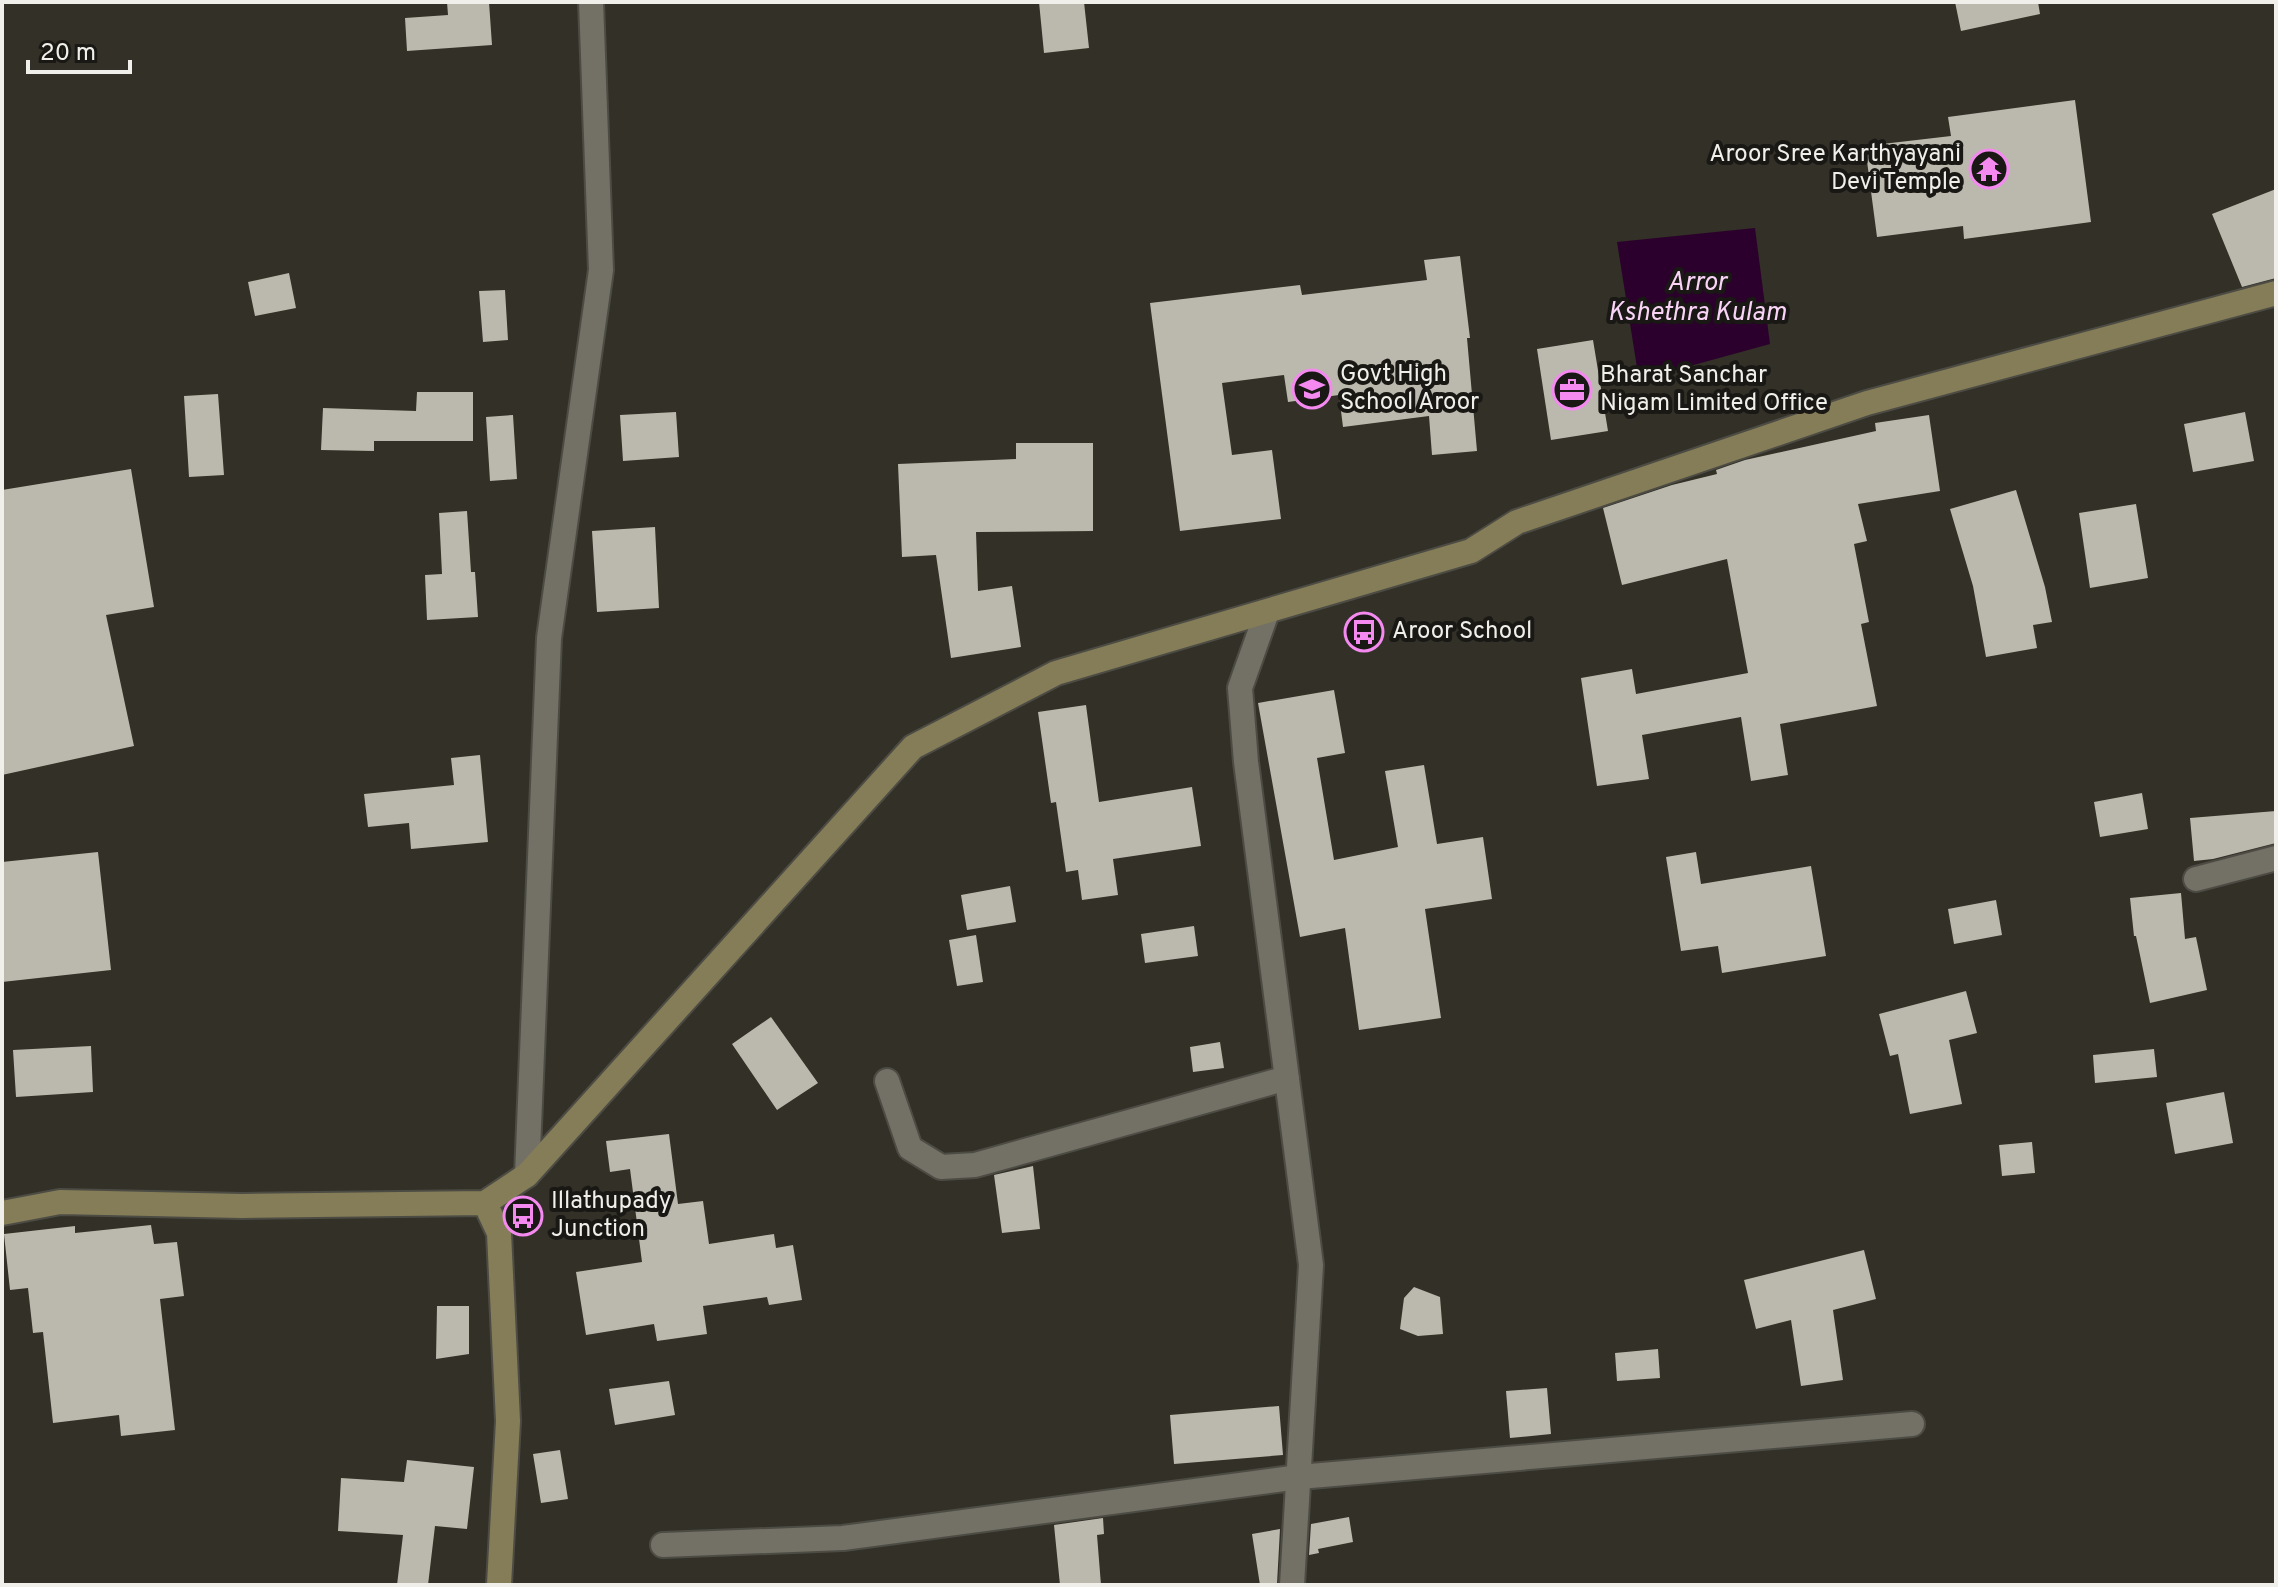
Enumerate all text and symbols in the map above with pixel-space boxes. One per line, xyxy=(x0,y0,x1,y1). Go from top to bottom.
scale bar xyxy=(28,24,130,74)
text: 20 m xyxy=(40,39,96,69)
place label: Aroor Sree Karthyayani Devi Temple xyxy=(1709,140,1961,198)
temple icon: Aroor Sree Karthyayani Devi Temple xyxy=(1968,148,2010,190)
water label: Arror Kshethra Kulam xyxy=(1608,267,1787,330)
place label: Govt High School Aroor xyxy=(1340,360,1479,418)
place label: Bharat Sanchar Nigam Limited Office xyxy=(1600,361,1828,419)
school or university icon: Govt High School Aroor xyxy=(1291,368,1333,410)
office icon: Bharat Sanchar Nigam Limited Office xyxy=(1551,369,1593,411)
bus stop icon: Aroor School xyxy=(1343,611,1385,653)
place label: Aroor School xyxy=(1392,617,1532,647)
place label: Illathupady Junction xyxy=(551,1187,671,1245)
bus stop icon: Illathupady Junction xyxy=(502,1195,544,1237)

